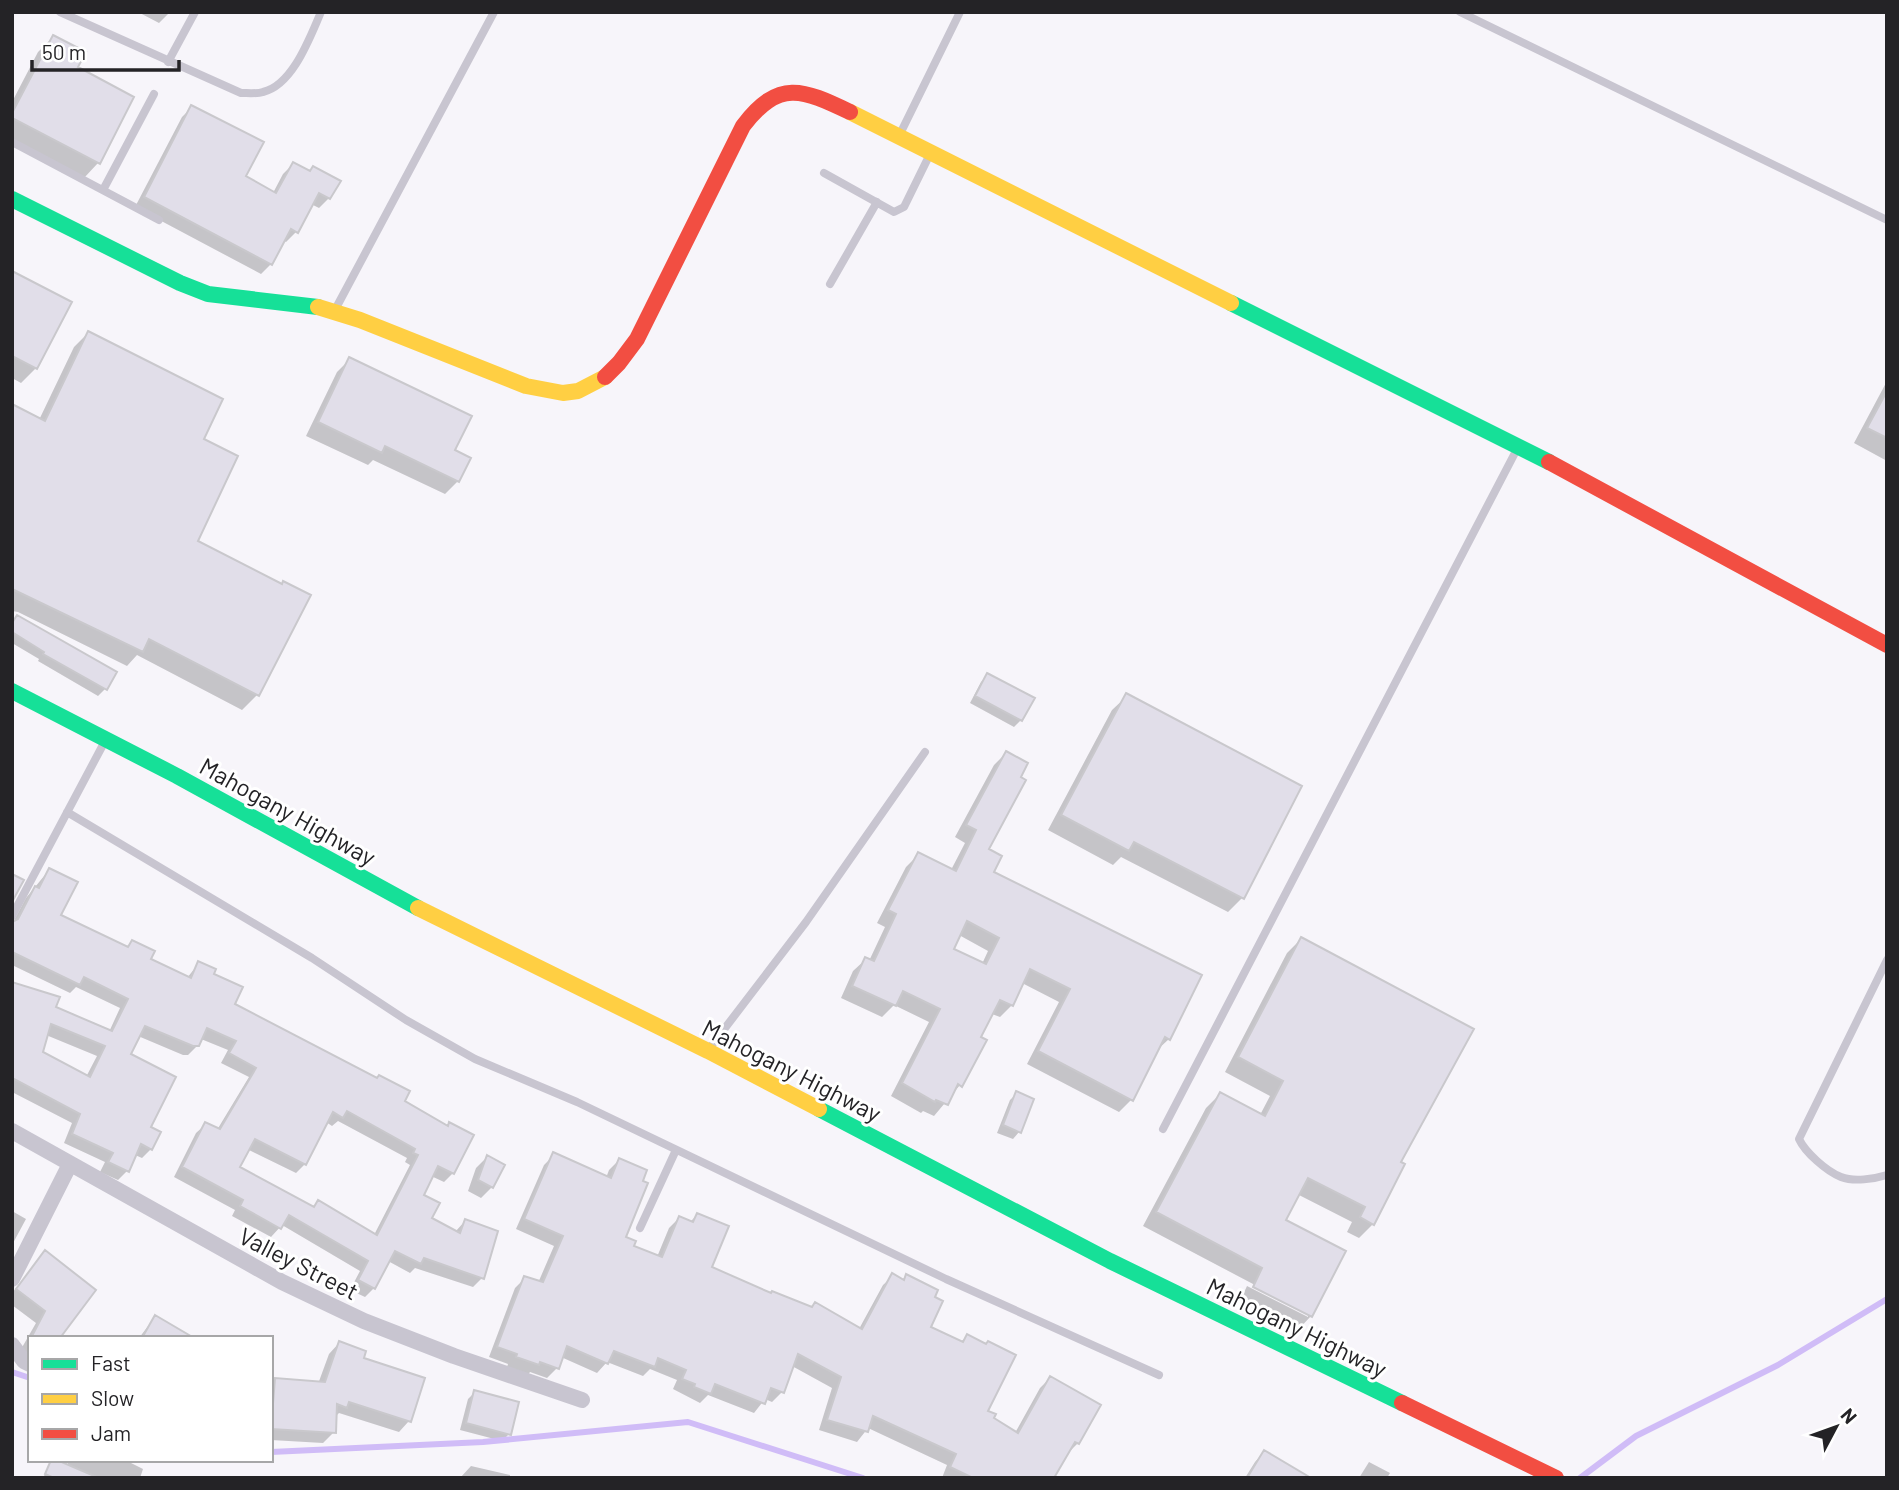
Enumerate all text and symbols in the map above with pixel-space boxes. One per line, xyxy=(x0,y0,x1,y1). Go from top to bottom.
scale bar xyxy=(32,28,178,72)
text: 50 m xyxy=(42,39,86,64)
street label: Mahogany Highway xyxy=(195,751,381,871)
street label: Mahogany Highway xyxy=(698,1012,886,1128)
street label: Valley Street xyxy=(234,1221,364,1305)
street label: Mahogany Highway xyxy=(1202,1271,1392,1383)
legend xyxy=(28,1336,273,1462)
text: Fast xyxy=(91,1350,131,1375)
text: Slow xyxy=(91,1385,134,1410)
north arrow xyxy=(1801,1392,1871,1462)
text: N xyxy=(1836,1403,1862,1428)
text: Jam xyxy=(91,1420,131,1445)

